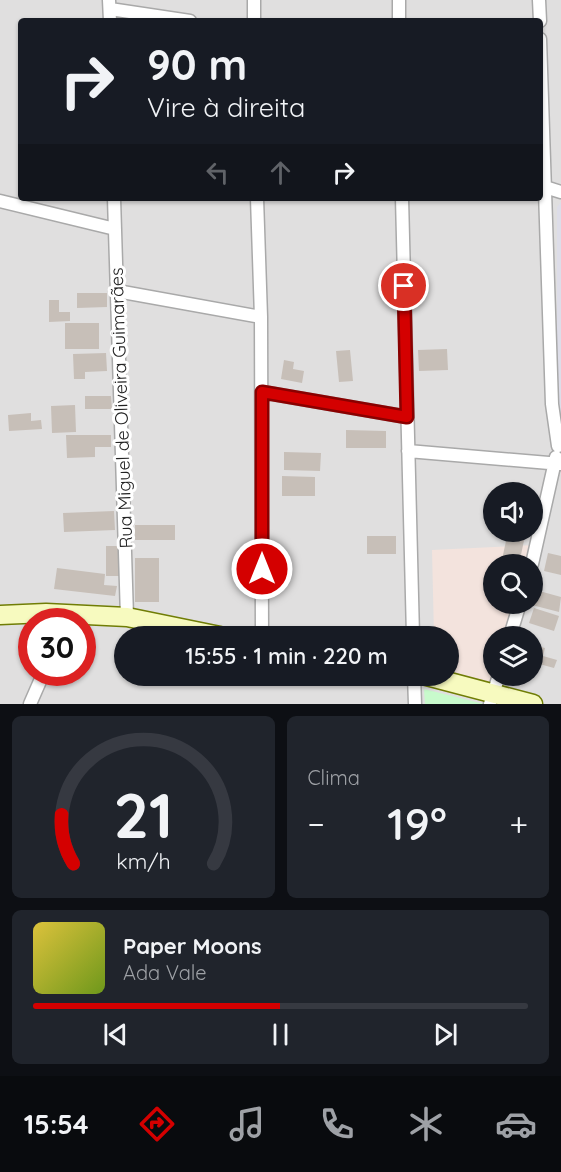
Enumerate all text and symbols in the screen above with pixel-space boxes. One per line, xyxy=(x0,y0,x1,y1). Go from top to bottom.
text: 90 m xyxy=(147,38,247,91)
icon: right xyxy=(48,42,126,120)
text: Vire à direita xyxy=(147,90,305,124)
icon: left xyxy=(201,156,234,189)
icon: ahead xyxy=(264,156,297,189)
icon: right xyxy=(327,156,360,189)
pin xyxy=(378,260,429,311)
street label: Rua Miguel de Oliveira Guimarães xyxy=(105,267,137,549)
icon: arrive xyxy=(387,269,420,302)
map controls xyxy=(483,482,543,686)
button: sound xyxy=(483,482,543,542)
position arrow xyxy=(230,537,294,601)
button: search xyxy=(483,554,543,614)
speed limit sign: 30 xyxy=(18,608,96,686)
button: layers xyxy=(483,626,543,686)
text: 15:55 · 1 min · 220 m xyxy=(185,642,388,670)
text: Clima xyxy=(308,765,360,790)
text: 21 xyxy=(113,776,173,854)
text: 19° xyxy=(387,795,447,851)
text: − xyxy=(308,803,325,844)
text: + xyxy=(509,803,528,844)
text: km/h xyxy=(116,848,170,874)
text: Paper Moons xyxy=(123,932,262,960)
text: Ada Vale xyxy=(123,960,207,985)
icon: previous xyxy=(99,1018,132,1051)
icon: pause xyxy=(264,1018,297,1051)
icon: next xyxy=(429,1018,462,1051)
icon: directions xyxy=(136,1103,178,1145)
icon: music xyxy=(226,1103,268,1145)
icon: phone xyxy=(316,1103,358,1145)
icon: climate xyxy=(405,1103,447,1145)
icon: car xyxy=(495,1103,537,1145)
text: 15:54 xyxy=(24,1107,89,1141)

